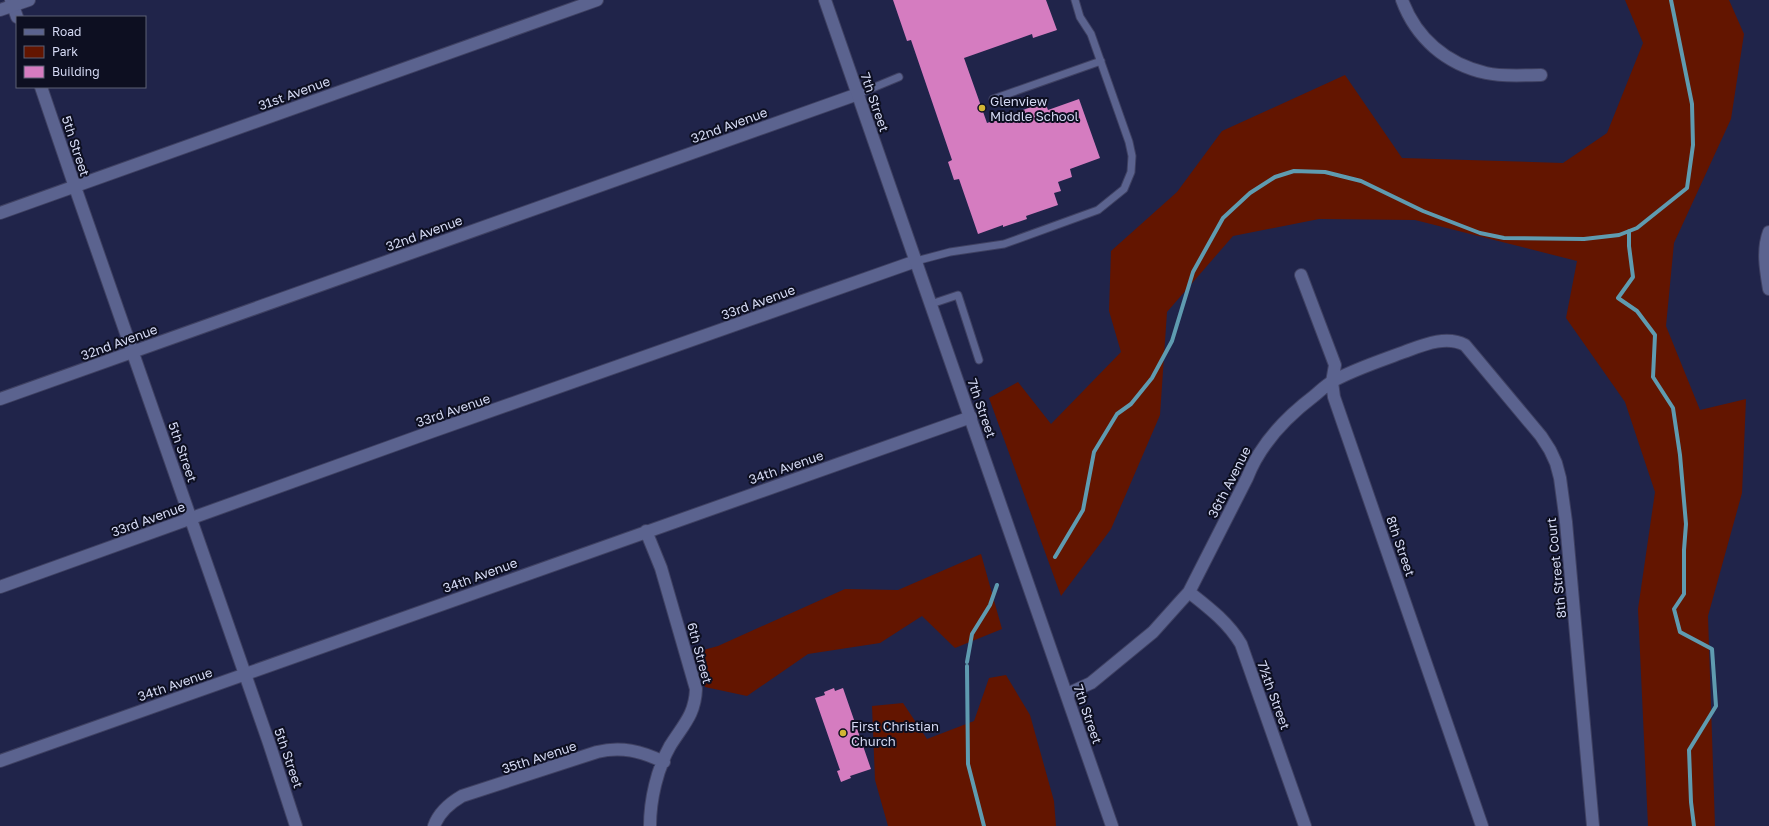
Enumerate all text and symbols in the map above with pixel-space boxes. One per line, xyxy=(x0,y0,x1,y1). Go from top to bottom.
legend xyxy=(16,16,146,88)
text: Road xyxy=(52,24,81,39)
text: Park xyxy=(52,44,78,59)
text: Building xyxy=(52,64,100,79)
street label: 7th Street xyxy=(857,70,893,134)
street label: 31st Avenue xyxy=(256,73,332,113)
place label: Glenview Middle School xyxy=(990,93,1079,124)
marker: Glenview Middle School xyxy=(977,103,987,113)
street label: 32nd Avenue xyxy=(689,104,769,146)
street label: 5th Street xyxy=(59,114,93,178)
street label: 32nd Avenue xyxy=(384,212,464,254)
street label: 33rd Avenue xyxy=(719,281,797,323)
street label: 32nd Avenue xyxy=(79,321,159,363)
street label: 7th Street xyxy=(964,376,1000,440)
street label: 33rd Avenue xyxy=(414,390,492,430)
street label: 5th Street xyxy=(165,420,201,484)
street label: 36th Avenue xyxy=(1204,444,1254,520)
street label: 34th Avenue xyxy=(747,447,825,487)
street label: 33rd Avenue xyxy=(109,498,187,540)
street label: 8th Street xyxy=(1383,514,1419,578)
street label: 8th Street Court xyxy=(1543,517,1569,619)
street label: 34th Avenue xyxy=(441,554,519,596)
street label: 6th Street xyxy=(684,621,716,685)
street label: 7½th Street xyxy=(1254,658,1294,732)
street label: 34th Avenue xyxy=(136,664,214,704)
street label: 7th Street xyxy=(1070,682,1106,746)
place label: First Christian Church xyxy=(851,718,939,749)
street label: 5th Street xyxy=(271,726,307,790)
marker: First Christian Church xyxy=(838,728,848,738)
street label: 35th Avenue xyxy=(500,737,578,777)

